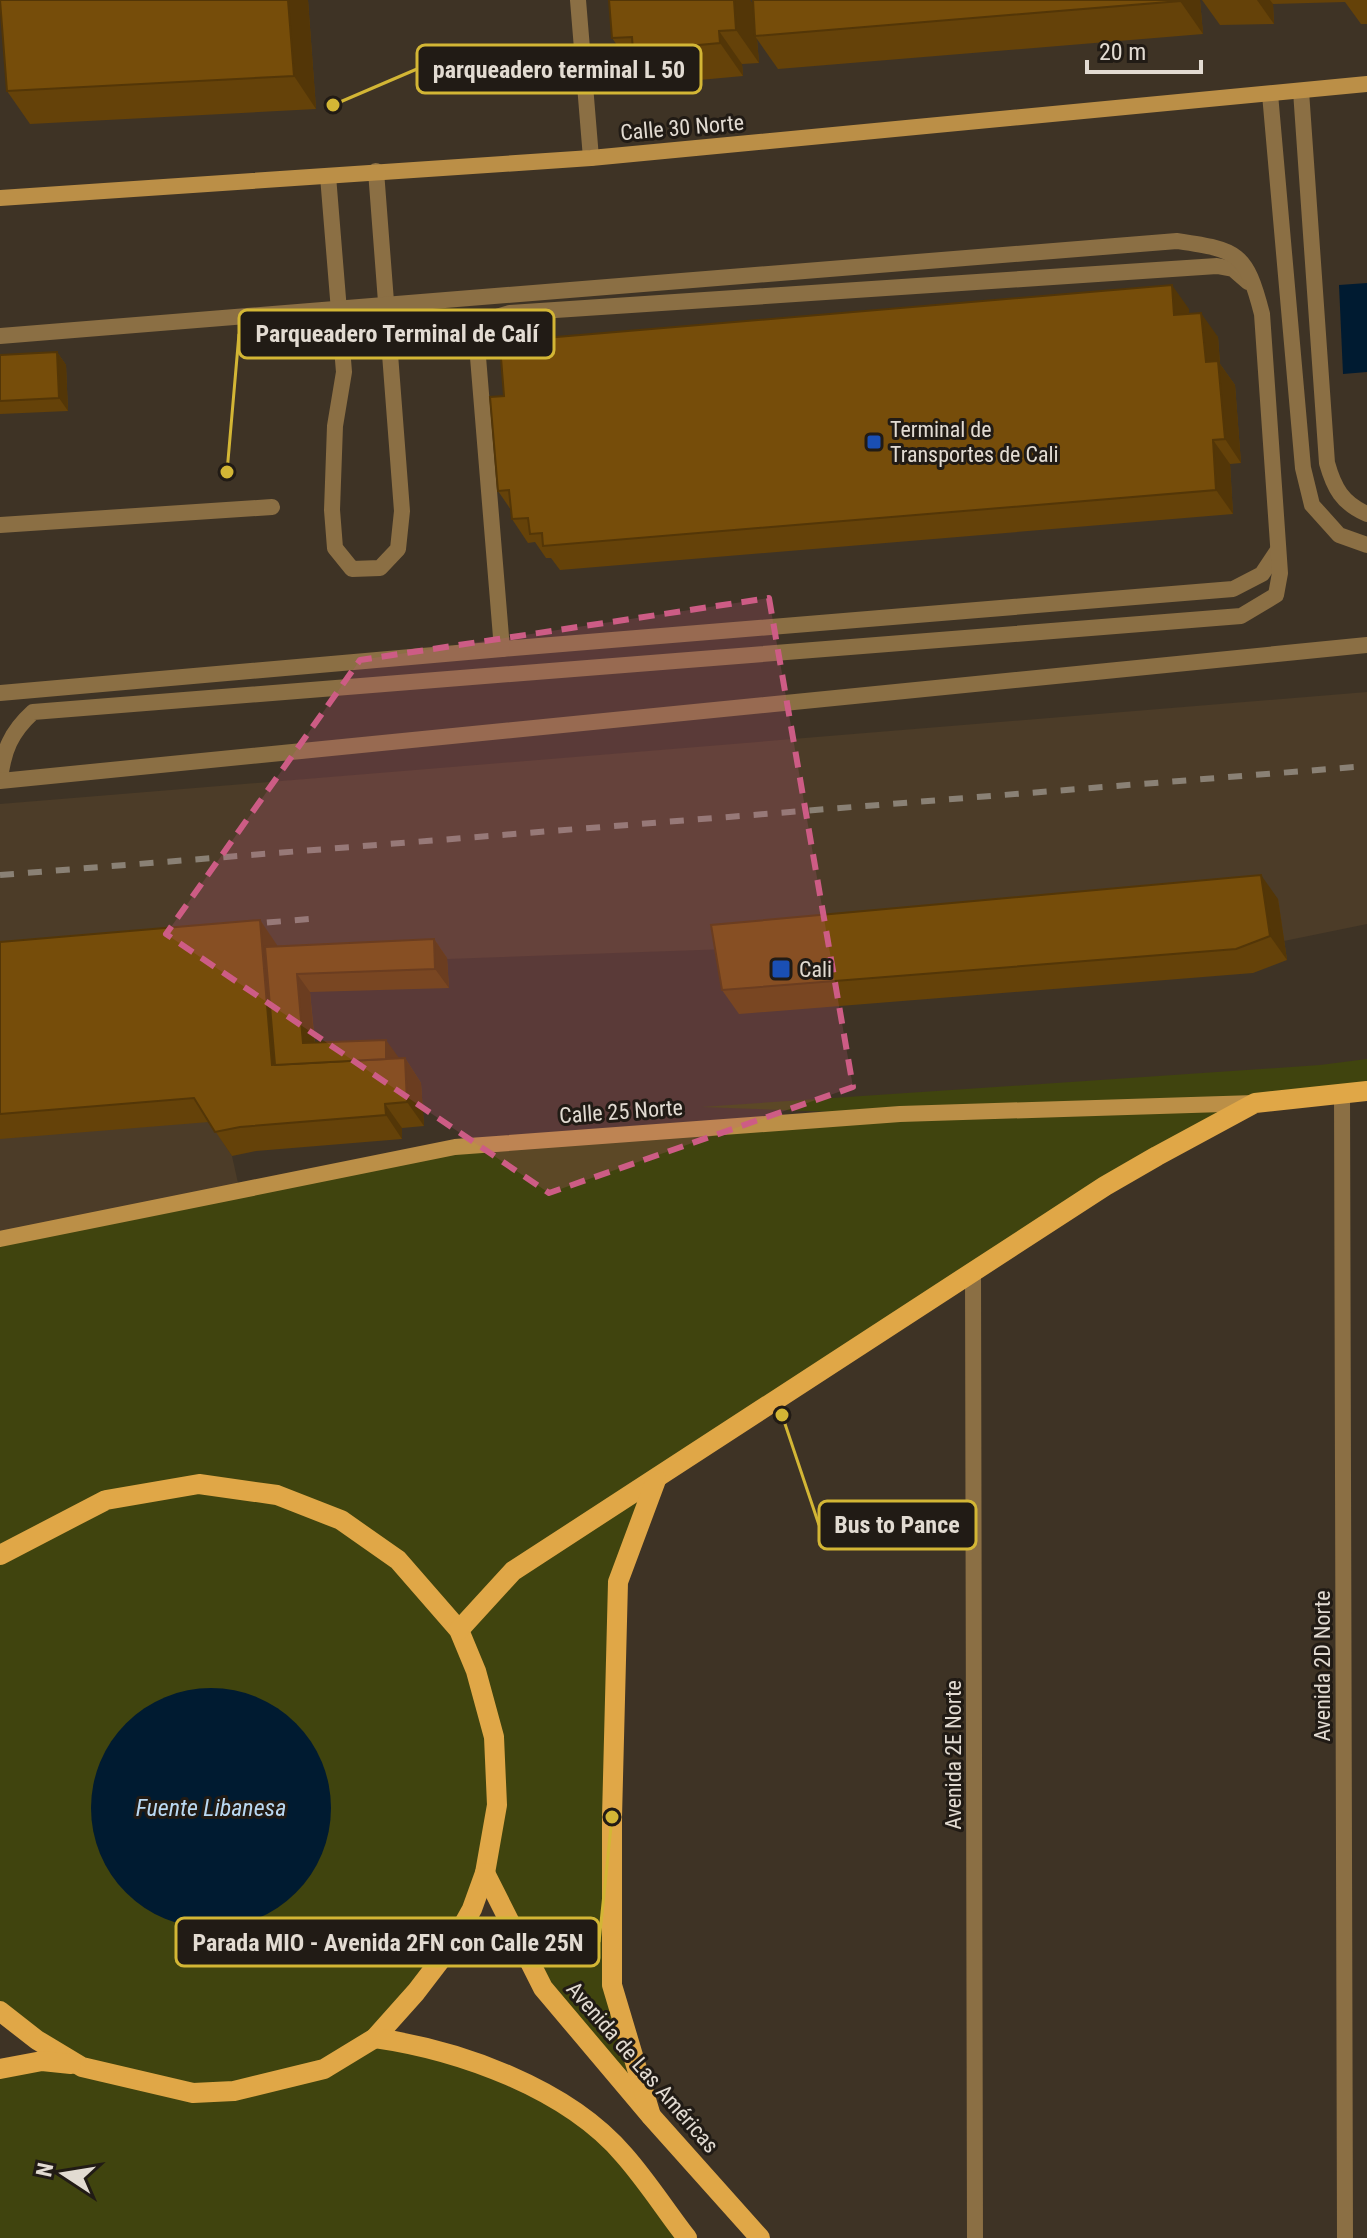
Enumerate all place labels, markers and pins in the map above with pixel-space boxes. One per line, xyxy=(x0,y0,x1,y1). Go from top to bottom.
callout: parqueadero terminal L 50 xyxy=(417,45,701,93)
callout: Parqueadero Terminal de Calí xyxy=(239,310,554,358)
place label: Terminal de Transportes de Cali xyxy=(890,417,1059,467)
marker: Terminal de Transportes de Cali xyxy=(865,433,883,451)
place label: Cali xyxy=(799,957,832,982)
marker: Cali xyxy=(770,958,792,980)
callout: Bus to Pance xyxy=(819,1501,976,1549)
callout: Parada MIO - Avenida 2FN con Calle 25N xyxy=(176,1918,599,1966)

